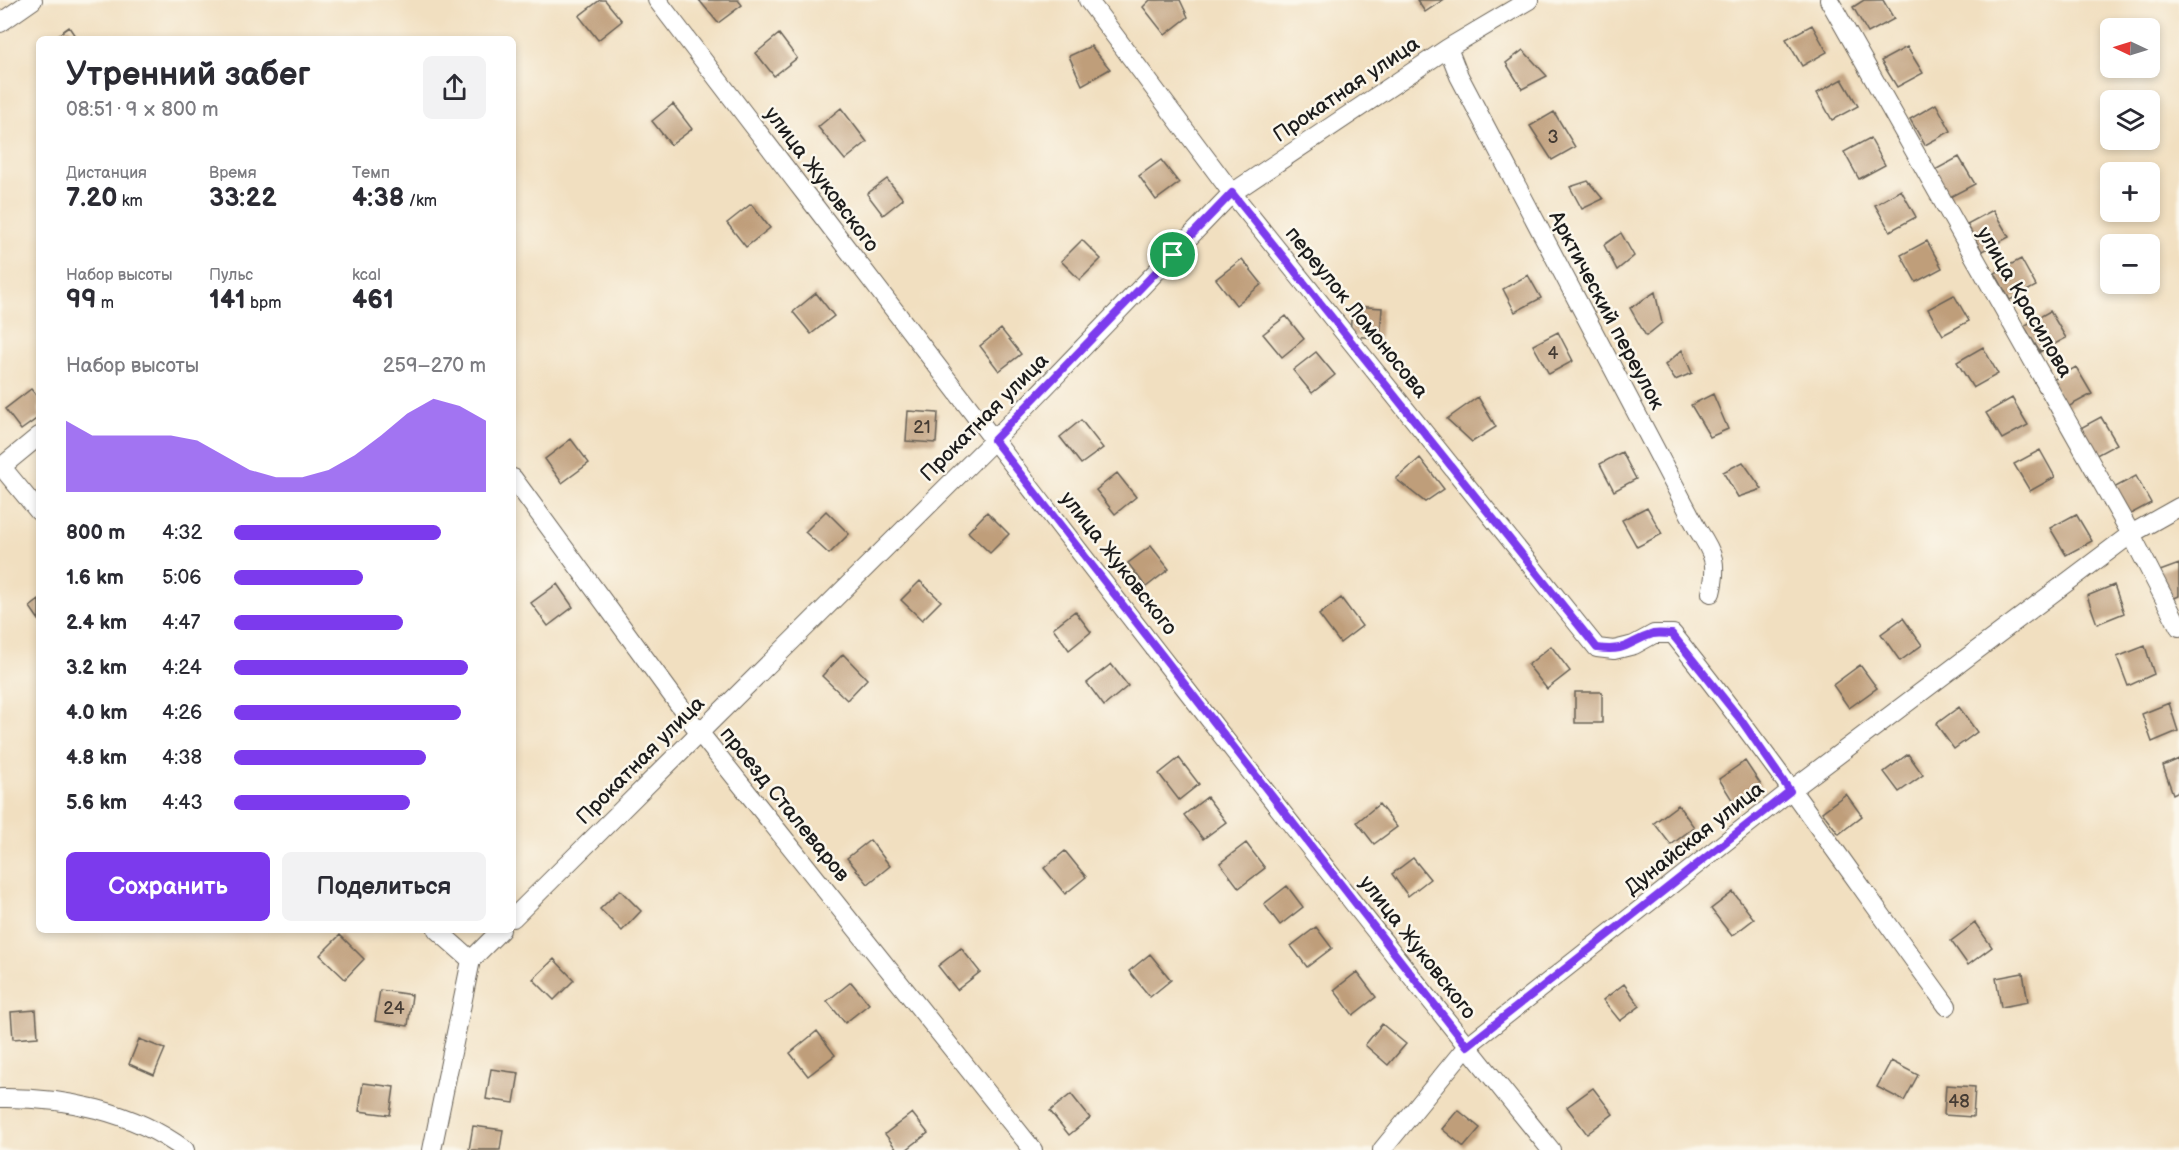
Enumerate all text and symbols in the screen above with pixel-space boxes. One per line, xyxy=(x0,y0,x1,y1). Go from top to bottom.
north arrow xyxy=(2100,18,2160,78)
map controls xyxy=(2100,18,2160,294)
street label: Прокатная улица xyxy=(1268,31,1425,148)
text: Утренний забег xyxy=(66,55,311,95)
button: share xyxy=(423,56,486,119)
button: layers xyxy=(2100,90,2160,150)
text: 08:51 · 9 × 800 m xyxy=(66,98,218,122)
street label: улица Жуковского xyxy=(759,102,884,257)
house number: 3 xyxy=(1547,127,1559,148)
button: + xyxy=(2100,162,2160,222)
text: Дистанция xyxy=(66,164,147,183)
text: Время xyxy=(209,164,257,183)
text: Темп xyxy=(352,164,390,183)
text: 7.20 xyxy=(66,183,117,214)
text: 33:22 xyxy=(209,183,277,214)
text: 4:38 xyxy=(352,183,404,214)
text: km xyxy=(117,192,143,211)
text: /km xyxy=(404,192,437,211)
street label: Арктический переулок xyxy=(1543,206,1670,414)
street label: переулок Ломоносова xyxy=(1280,222,1434,404)
street label: улица Красилова xyxy=(1971,222,2078,383)
pin xyxy=(1147,229,1198,280)
button: − xyxy=(2100,234,2160,294)
icon: arrive xyxy=(1156,238,1189,271)
text: Набор высоты xyxy=(66,266,173,285)
text: Пульс xyxy=(209,266,253,285)
text: kcal xyxy=(352,266,381,285)
text: 99 xyxy=(66,285,96,316)
text: 141 xyxy=(209,285,246,316)
text: 461 xyxy=(352,285,394,316)
text: m xyxy=(96,294,114,313)
text: bpm xyxy=(246,294,282,313)
house number: 4 xyxy=(1548,343,1559,364)
street label: Прокатная улица xyxy=(915,348,1054,487)
text: Набор высоты xyxy=(66,354,199,378)
text: 259–270 m xyxy=(383,354,486,378)
house number: 21 xyxy=(913,417,931,438)
street label: улица Жуковского xyxy=(1055,487,1182,640)
text: 800 m xyxy=(66,521,125,545)
text: 4:32 xyxy=(162,521,202,545)
text: 1.6 km xyxy=(66,566,124,590)
text: 5:06 xyxy=(162,566,201,590)
text: 2.4 km xyxy=(66,611,127,635)
text: 4:47 xyxy=(162,611,200,635)
text: 3.2 km xyxy=(66,656,127,680)
text: 4:24 xyxy=(162,656,202,680)
street label: Прокатная улица xyxy=(571,691,710,830)
text: 4.0 km xyxy=(66,701,128,725)
text: 4:26 xyxy=(162,701,202,725)
street label: проезд Сталеваров xyxy=(714,722,855,887)
text: 4.8 km xyxy=(66,746,127,770)
text: 4:38 xyxy=(162,746,202,770)
street label: Дунайская улица xyxy=(1620,776,1769,901)
text: 5.6 km xyxy=(66,791,127,815)
text: 4:43 xyxy=(162,791,203,815)
button: Сохранить xyxy=(66,852,270,921)
button: Поделиться xyxy=(282,852,486,921)
street label: улица Жуковского xyxy=(1354,871,1481,1024)
house number: 24 xyxy=(383,998,405,1019)
house number: 48 xyxy=(1948,1091,1970,1112)

